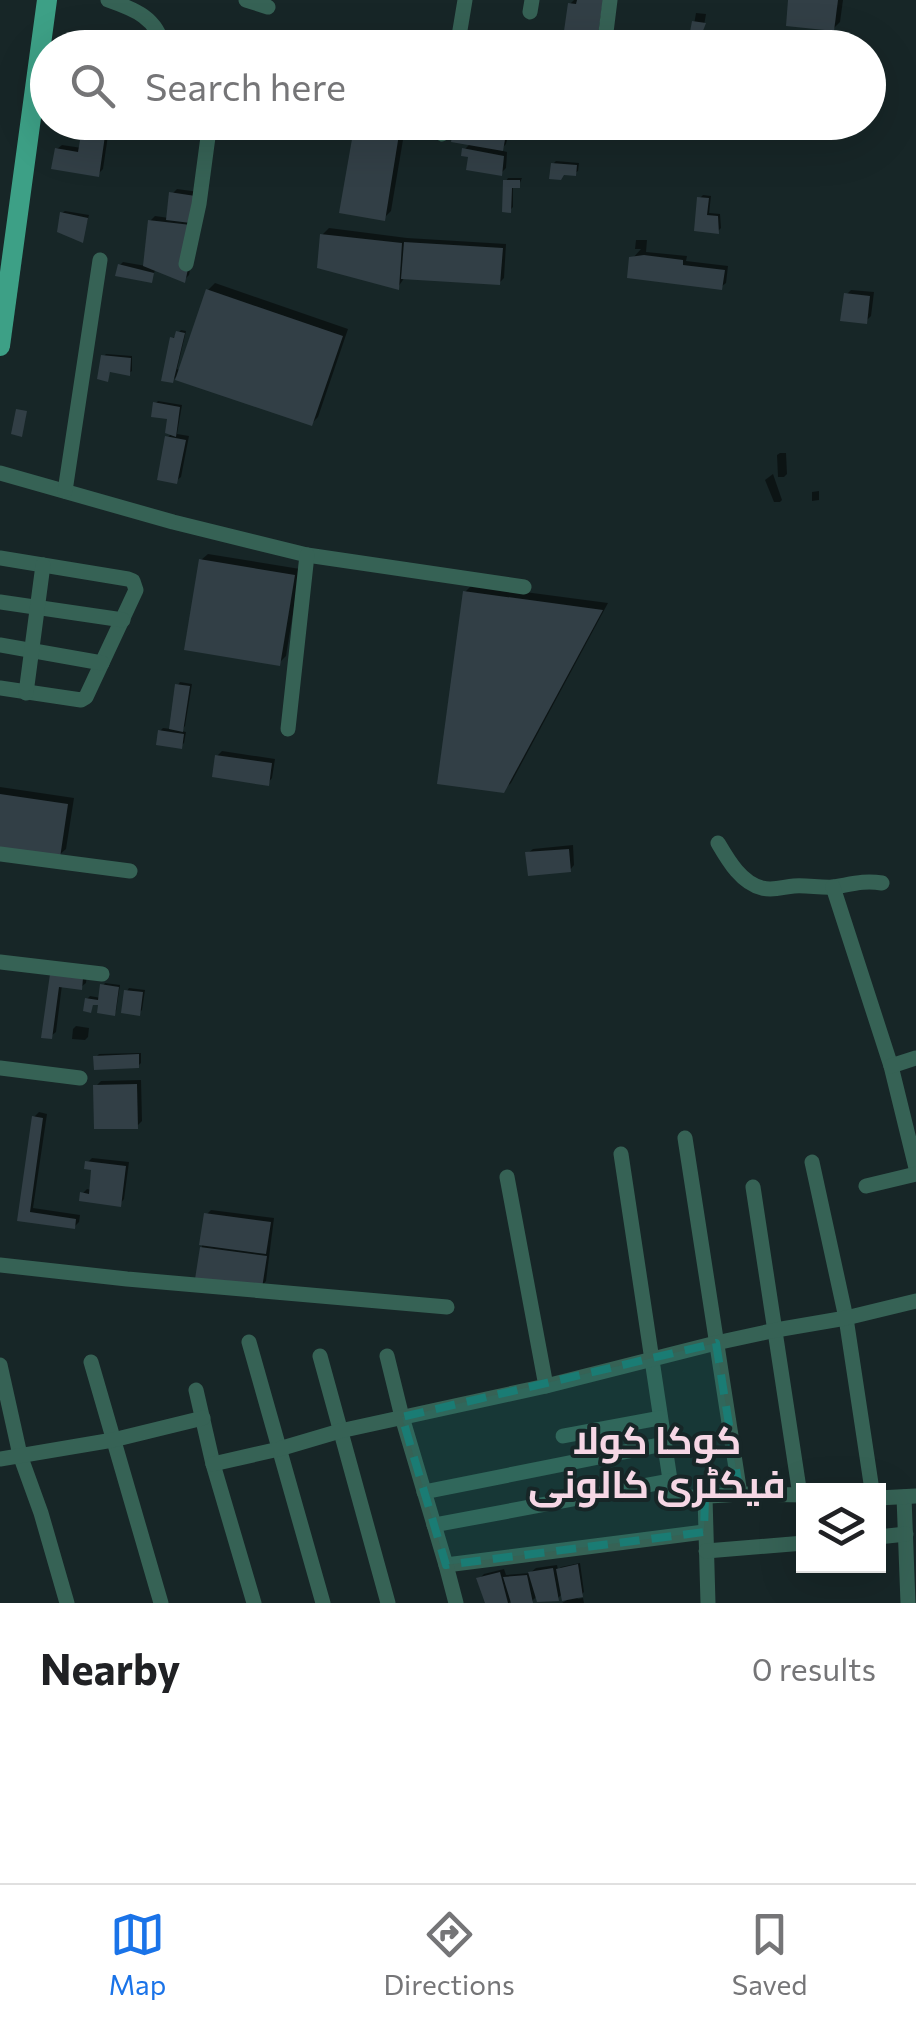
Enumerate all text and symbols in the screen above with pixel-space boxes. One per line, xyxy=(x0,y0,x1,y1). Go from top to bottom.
search box xyxy=(30,30,886,140)
icon: search xyxy=(65,58,120,113)
text: Search here xyxy=(145,62,346,109)
district label: کوکا کولا فیکٹری کالونی xyxy=(528,1415,786,1508)
map controls xyxy=(796,1483,886,1573)
button: layers xyxy=(796,1483,886,1573)
text: Nearby xyxy=(40,1642,180,1694)
text: 0 results xyxy=(752,1648,876,1688)
tab: Map xyxy=(109,1907,166,2001)
tab: Directions xyxy=(383,1907,515,2001)
tab: Saved xyxy=(732,1907,807,2001)

